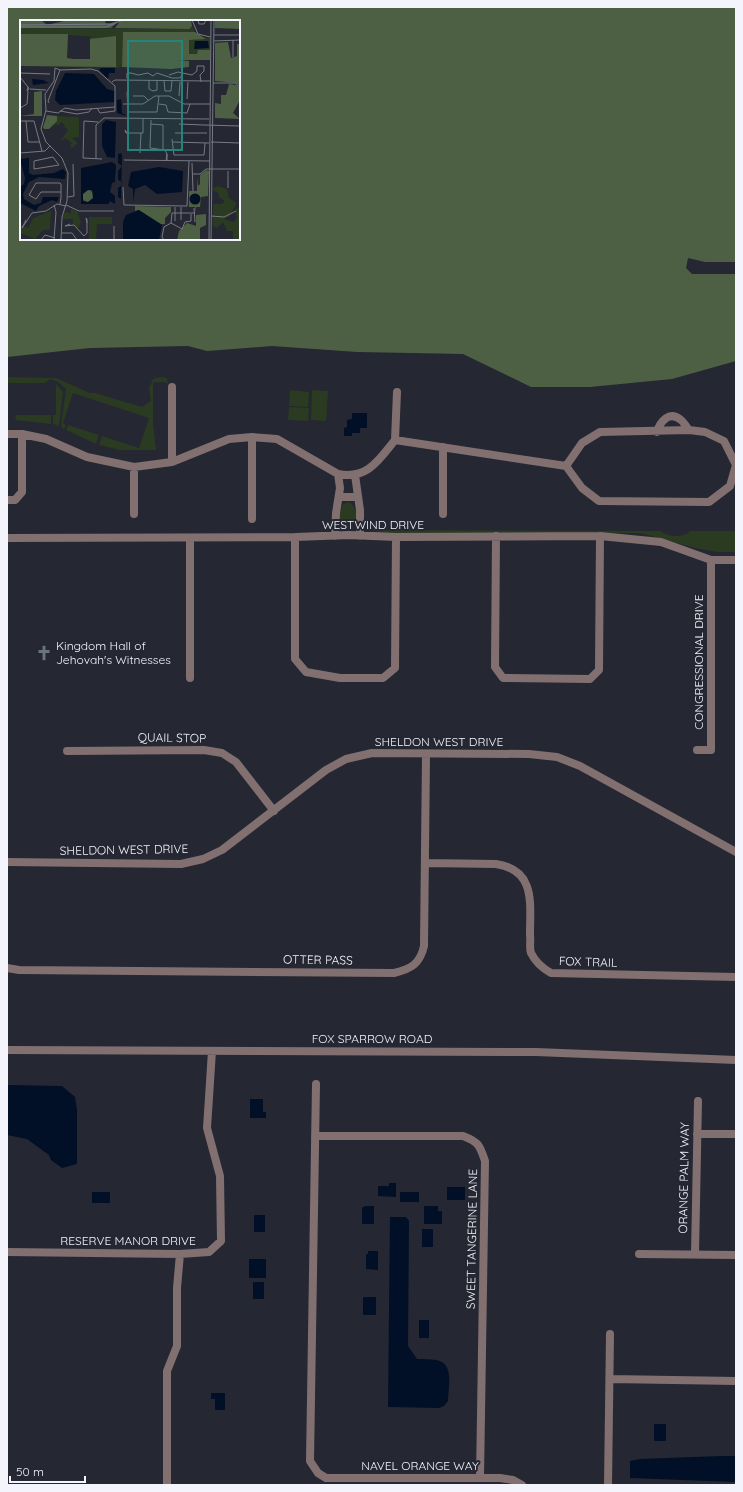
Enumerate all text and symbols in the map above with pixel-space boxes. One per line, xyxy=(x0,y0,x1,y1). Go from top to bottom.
inset map xyxy=(20,20,240,240)
street label: WESTWIND DRIVE xyxy=(322,517,424,532)
street label: CONGRESSIONAL DRIVE xyxy=(691,594,706,730)
place label: Kingdom Hall of Jehovah's Witnesses xyxy=(56,638,171,667)
church icon: Kingdom Hall of Jehovah's Witnesses xyxy=(35,644,53,662)
street label: QUAIL STOP xyxy=(138,729,206,746)
street label: SHELDON WEST DRIVE xyxy=(375,734,503,749)
street label: SHELDON WEST DRIVE xyxy=(60,841,189,858)
street label: OTTER PASS xyxy=(283,951,353,968)
street label: FOX TRAIL xyxy=(559,953,618,970)
street label: FOX SPARROW ROAD xyxy=(312,1031,433,1046)
street label: ORANGE PALM WAY xyxy=(675,1122,692,1234)
street label: SWEET TANGERINE LANE xyxy=(463,1169,480,1309)
street label: RESERVE MANOR DRIVE xyxy=(60,1233,196,1248)
scale bar xyxy=(10,1458,85,1484)
street label: NAVEL ORANGE WAY xyxy=(361,1458,479,1473)
text: 50 m xyxy=(16,1464,44,1479)

